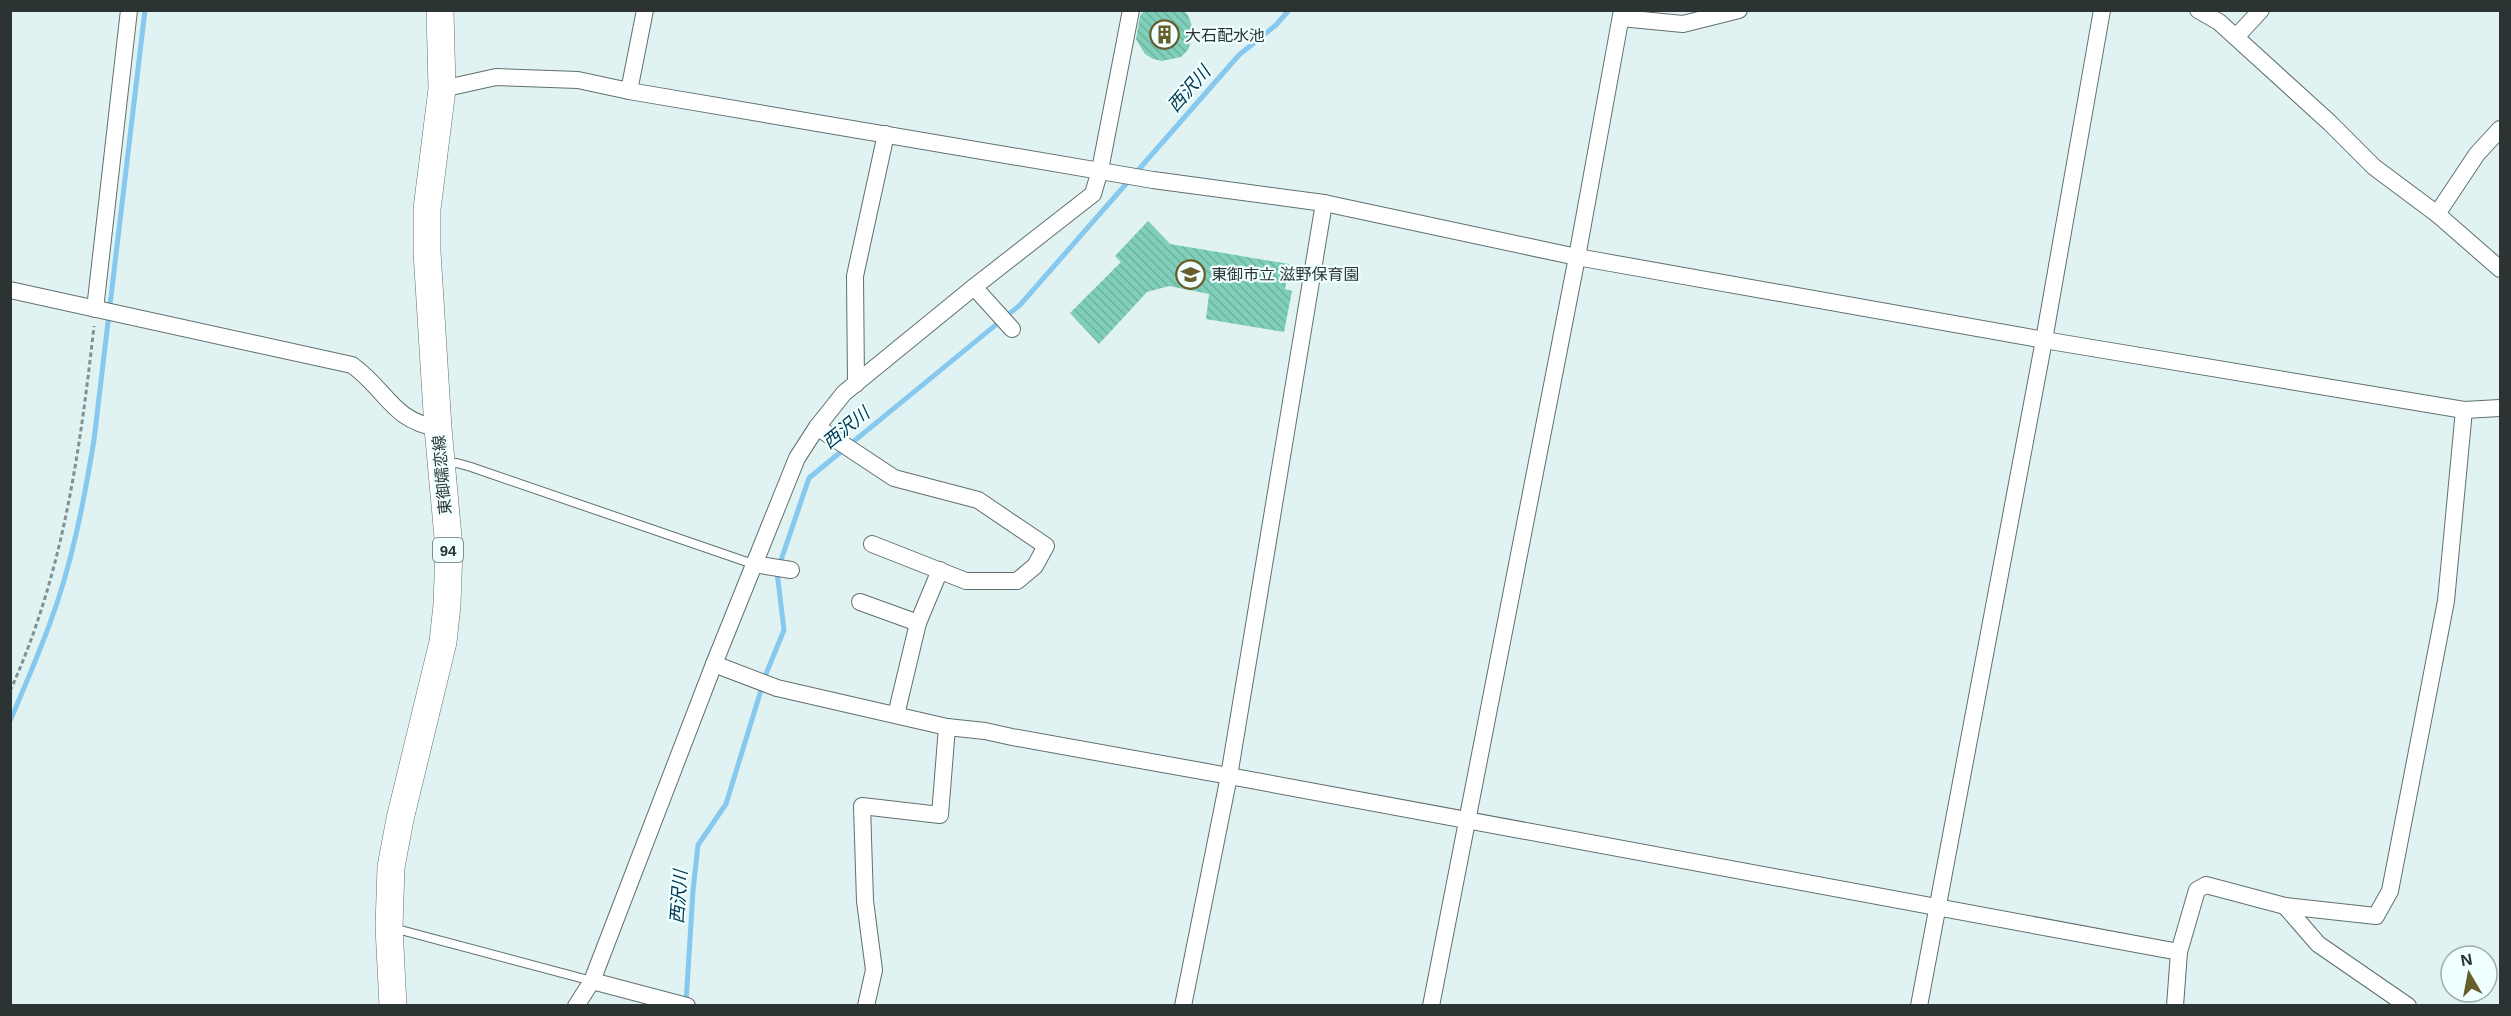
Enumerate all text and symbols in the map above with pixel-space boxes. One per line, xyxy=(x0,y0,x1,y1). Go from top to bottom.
building icon: 大石配水池 xyxy=(1148,19,1180,51)
place label: 大石配水池 xyxy=(1185,27,1265,44)
water label: 西沢川 xyxy=(1164,61,1216,116)
school or university icon: 東御市立 滋野保育園 xyxy=(1174,258,1206,290)
place label: 東御市立 滋野保育園 xyxy=(1211,266,1359,283)
water label: 西沢川 xyxy=(819,402,875,453)
street label: 東御嬬恋線 xyxy=(430,434,454,516)
road number: 94 xyxy=(433,538,463,562)
water label: 西沢川 xyxy=(667,867,691,925)
north arrow xyxy=(2439,944,2499,1004)
text: N xyxy=(2459,950,2474,969)

